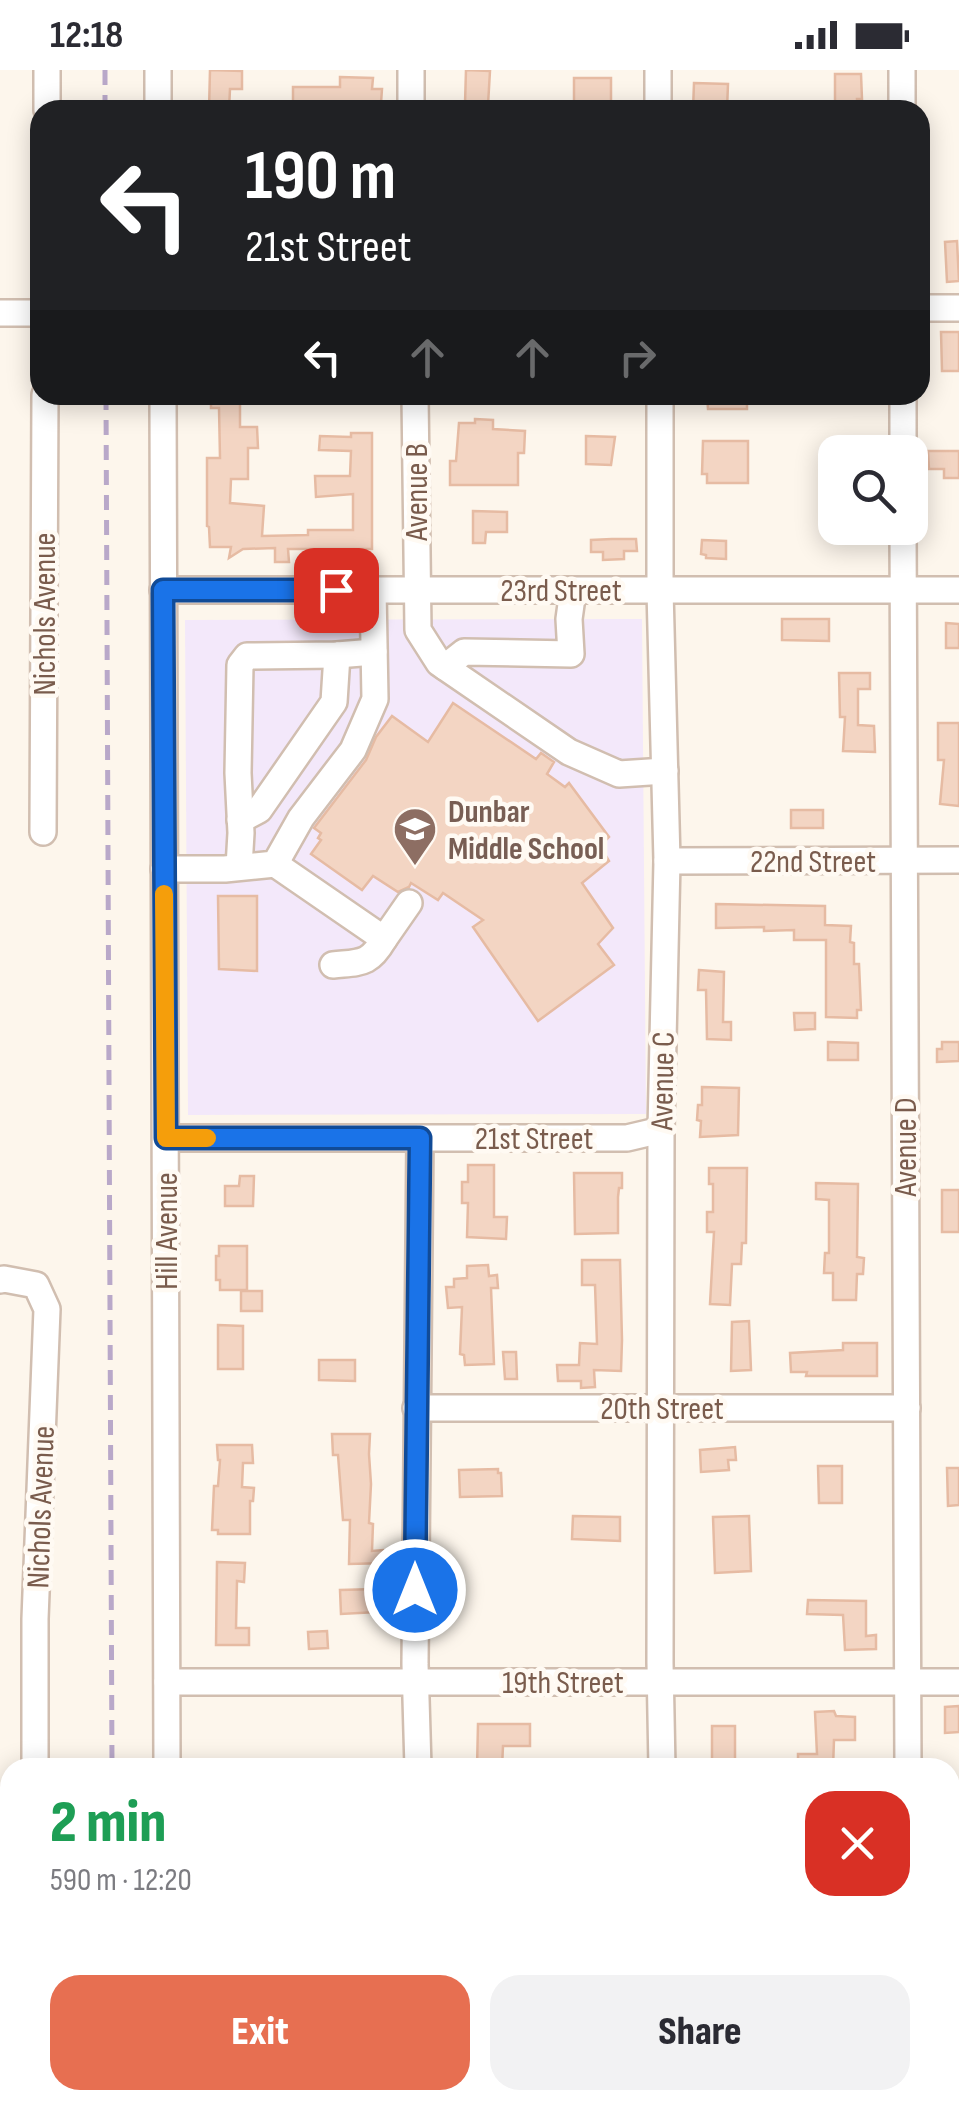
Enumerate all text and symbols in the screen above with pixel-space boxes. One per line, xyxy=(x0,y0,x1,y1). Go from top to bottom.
text: 12:18 xyxy=(50,13,123,58)
text: 190 m xyxy=(245,135,396,219)
icon: left xyxy=(80,140,210,270)
text: 21st Street xyxy=(245,220,411,275)
icon: left xyxy=(295,330,350,385)
icon: ahead xyxy=(400,330,455,385)
icon: ahead xyxy=(505,330,560,385)
icon: right xyxy=(610,330,665,385)
map controls xyxy=(818,435,928,545)
button: search xyxy=(818,435,928,545)
street label: Avenue B xyxy=(398,443,437,542)
street label: Nichols Avenue xyxy=(26,533,65,695)
pin xyxy=(294,548,379,633)
icon: arrive xyxy=(309,563,364,618)
street label: 23rd Street xyxy=(500,572,622,611)
place label: Dunbar Middle School xyxy=(448,793,604,869)
school or university icon: Dunbar Middle School xyxy=(392,806,438,867)
street label: 22nd Street xyxy=(750,843,876,882)
street label: Avenue C xyxy=(643,1031,684,1132)
street label: Avenue D xyxy=(887,1097,926,1198)
street label: 21st Street xyxy=(475,1120,593,1159)
street label: Hill Avenue xyxy=(148,1172,187,1290)
street label: 20th Street xyxy=(600,1390,724,1429)
street label: Nichols Avenue xyxy=(19,1425,64,1589)
position arrow xyxy=(363,1538,467,1642)
street label: 19th Street xyxy=(502,1664,624,1703)
text: 2 min xyxy=(50,1787,166,1859)
button: close xyxy=(805,1791,910,1896)
text: 590 m · 12:20 xyxy=(50,1861,192,1900)
button: Exit xyxy=(50,1975,470,2090)
button: Share xyxy=(490,1975,910,2090)

